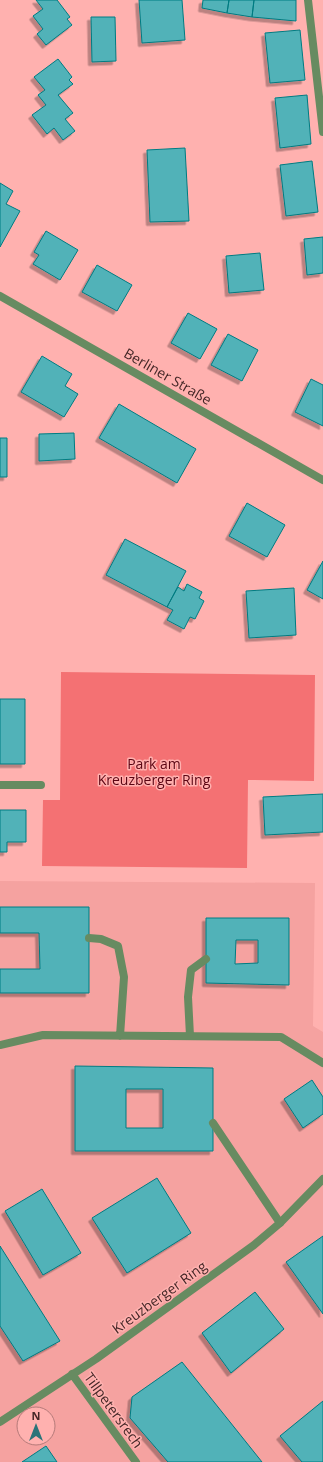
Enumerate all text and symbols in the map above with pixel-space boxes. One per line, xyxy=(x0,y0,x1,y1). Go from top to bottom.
street label: Berliner Straße xyxy=(121,343,215,409)
park label: Park am Kreuzberger Ring xyxy=(98,754,211,789)
street label: Kreuzberger Ring xyxy=(108,1256,210,1338)
street label: Tillpetersrech xyxy=(80,1368,148,1452)
north arrow xyxy=(16,1406,56,1446)
text: N xyxy=(32,1408,40,1423)

